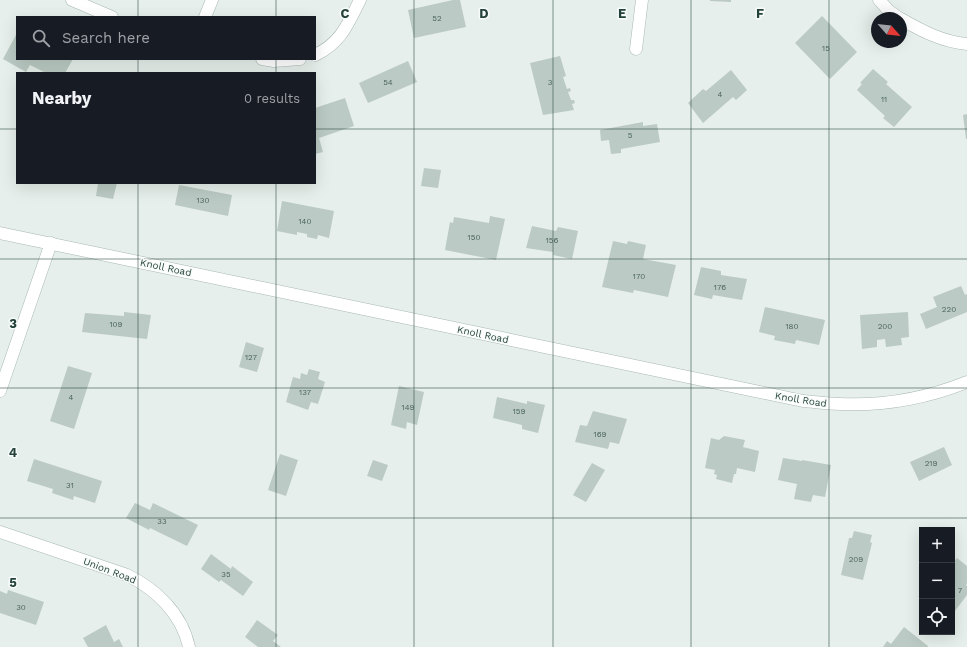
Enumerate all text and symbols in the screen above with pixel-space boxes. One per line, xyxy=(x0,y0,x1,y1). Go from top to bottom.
text: C xyxy=(341,6,350,21)
text: D xyxy=(479,6,489,21)
text: E xyxy=(618,6,626,21)
text: F xyxy=(756,6,764,21)
north arrow xyxy=(871,12,907,48)
house number: 52 xyxy=(432,14,442,23)
search box xyxy=(16,16,316,60)
icon: search xyxy=(30,27,52,49)
text: Search here xyxy=(62,29,150,47)
house number: 15 xyxy=(822,44,830,53)
house number: 54 xyxy=(383,78,393,87)
house number: 3 xyxy=(548,78,553,87)
text: Nearby xyxy=(32,88,91,108)
house number: 4 xyxy=(718,90,723,99)
text: 0 results xyxy=(244,91,300,106)
house number: 11 xyxy=(881,95,887,104)
house number: 5 xyxy=(628,131,633,140)
house number: 130 xyxy=(197,196,209,205)
house number: 140 xyxy=(299,217,312,226)
house number: 150 xyxy=(468,233,480,242)
house number: 156 xyxy=(546,236,558,245)
street label: Knoll Road xyxy=(139,257,193,278)
house number: 170 xyxy=(633,272,645,281)
house number: 176 xyxy=(714,283,726,292)
house number: 220 xyxy=(942,305,956,314)
text: 3 xyxy=(9,316,17,331)
house number: 109 xyxy=(109,320,123,329)
house number: 180 xyxy=(785,322,799,331)
house number: 200 xyxy=(878,322,892,331)
street label: Knoll Road xyxy=(456,324,510,345)
house number: 127 xyxy=(245,353,258,362)
house number: 137 xyxy=(299,388,311,397)
street label: Knoll Road xyxy=(774,390,828,409)
house number: 4 xyxy=(69,393,74,402)
house number: 149 xyxy=(402,403,415,412)
house number: 159 xyxy=(513,407,525,416)
house number: 169 xyxy=(594,430,607,439)
text: 4 xyxy=(9,445,18,460)
house number: 219 xyxy=(925,459,937,468)
house number: 31 xyxy=(66,481,74,490)
house number: 33 xyxy=(157,517,167,526)
map controls xyxy=(919,527,955,635)
button: + xyxy=(919,527,955,563)
street label: Union Road xyxy=(82,555,138,586)
house number: 209 xyxy=(849,555,863,564)
button: − xyxy=(919,563,955,599)
house number: 35 xyxy=(221,570,231,579)
text: 5 xyxy=(9,575,17,590)
house number: 7 xyxy=(958,586,963,595)
button: locate xyxy=(919,599,955,635)
house number: 30 xyxy=(16,603,26,612)

